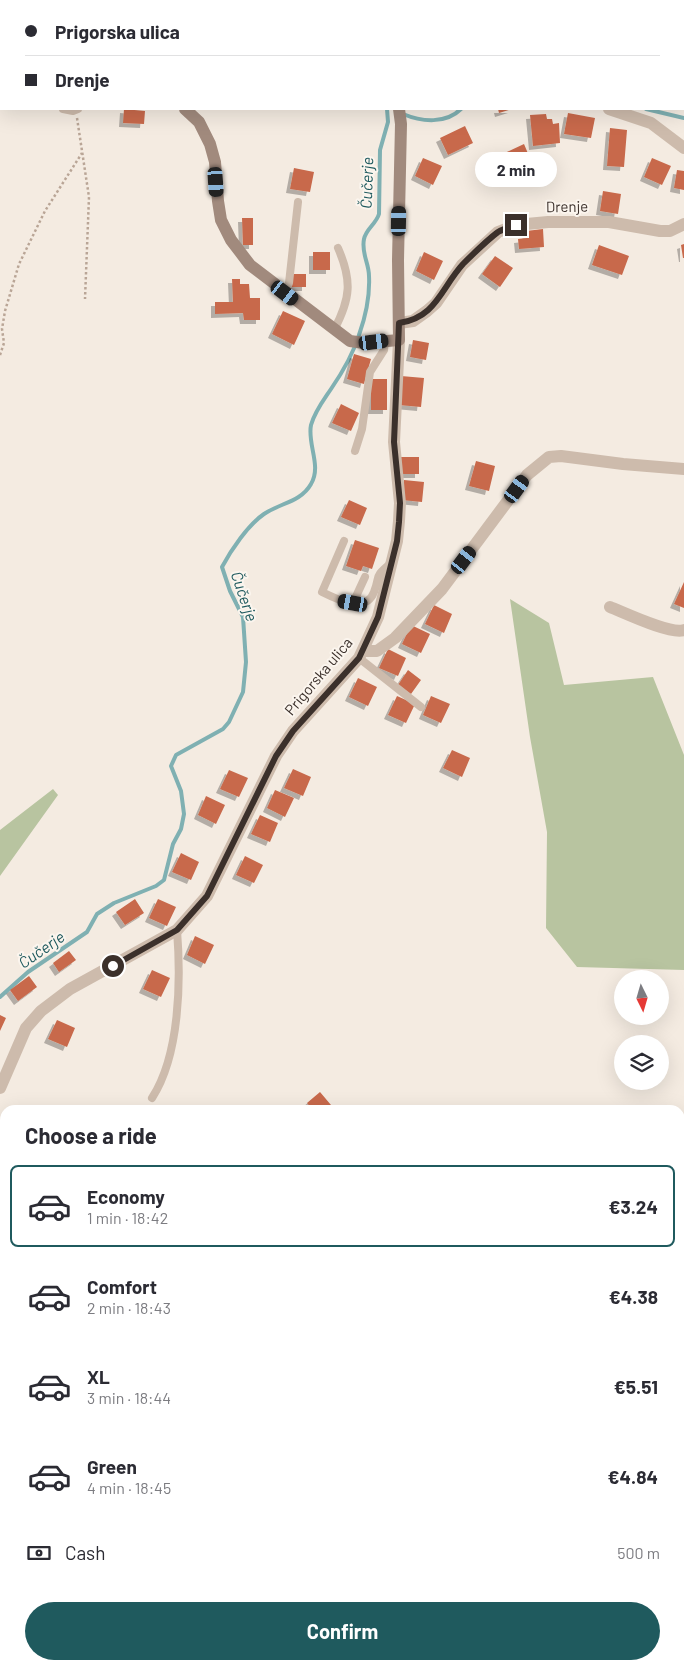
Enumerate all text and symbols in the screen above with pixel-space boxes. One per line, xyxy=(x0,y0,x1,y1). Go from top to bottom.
text: Prigorska ulica xyxy=(55,20,180,43)
text: Drenje xyxy=(55,68,110,91)
callout: 2 min xyxy=(475,152,557,188)
water label: Čučerje xyxy=(356,157,376,209)
text: 2 min xyxy=(497,160,535,179)
car xyxy=(207,167,224,197)
street label: Drenje xyxy=(546,197,588,215)
car xyxy=(391,206,406,236)
route end xyxy=(505,214,527,236)
car xyxy=(268,278,301,308)
car xyxy=(358,333,389,351)
car xyxy=(502,472,531,506)
car xyxy=(448,544,479,576)
water label: Čučerje xyxy=(228,568,262,624)
car xyxy=(336,593,369,613)
street label: Prigorska ulica xyxy=(280,634,356,718)
water label: Čučerje xyxy=(14,926,68,972)
route start xyxy=(102,955,124,977)
north arrow xyxy=(614,970,669,1025)
map controls xyxy=(614,970,669,1090)
button: layers xyxy=(614,1035,669,1090)
text: Choose a ride xyxy=(25,1122,157,1148)
icon: car xyxy=(27,1184,72,1229)
text: Economy xyxy=(87,1185,165,1208)
text: €3.24 xyxy=(608,1195,658,1218)
text: 1 min · 18:42 xyxy=(87,1208,168,1227)
icon: car xyxy=(27,1274,72,1319)
text: Comfort xyxy=(87,1275,157,1298)
text: €4.38 xyxy=(609,1285,658,1308)
text: 2 min · 18:43 xyxy=(87,1298,171,1317)
icon: car xyxy=(27,1364,72,1409)
text: XL xyxy=(87,1365,110,1388)
text: €5.51 xyxy=(614,1375,658,1398)
text: 3 min · 18:44 xyxy=(87,1388,171,1407)
icon: car xyxy=(27,1454,72,1499)
text: Green xyxy=(87,1455,137,1478)
text: €4.84 xyxy=(608,1465,658,1488)
text: 4 min · 18:45 xyxy=(87,1478,171,1497)
icon: cash xyxy=(25,1539,53,1567)
text: Cash xyxy=(65,1541,106,1564)
text: 500 m xyxy=(617,1543,660,1562)
button: Confirm xyxy=(25,1602,660,1660)

